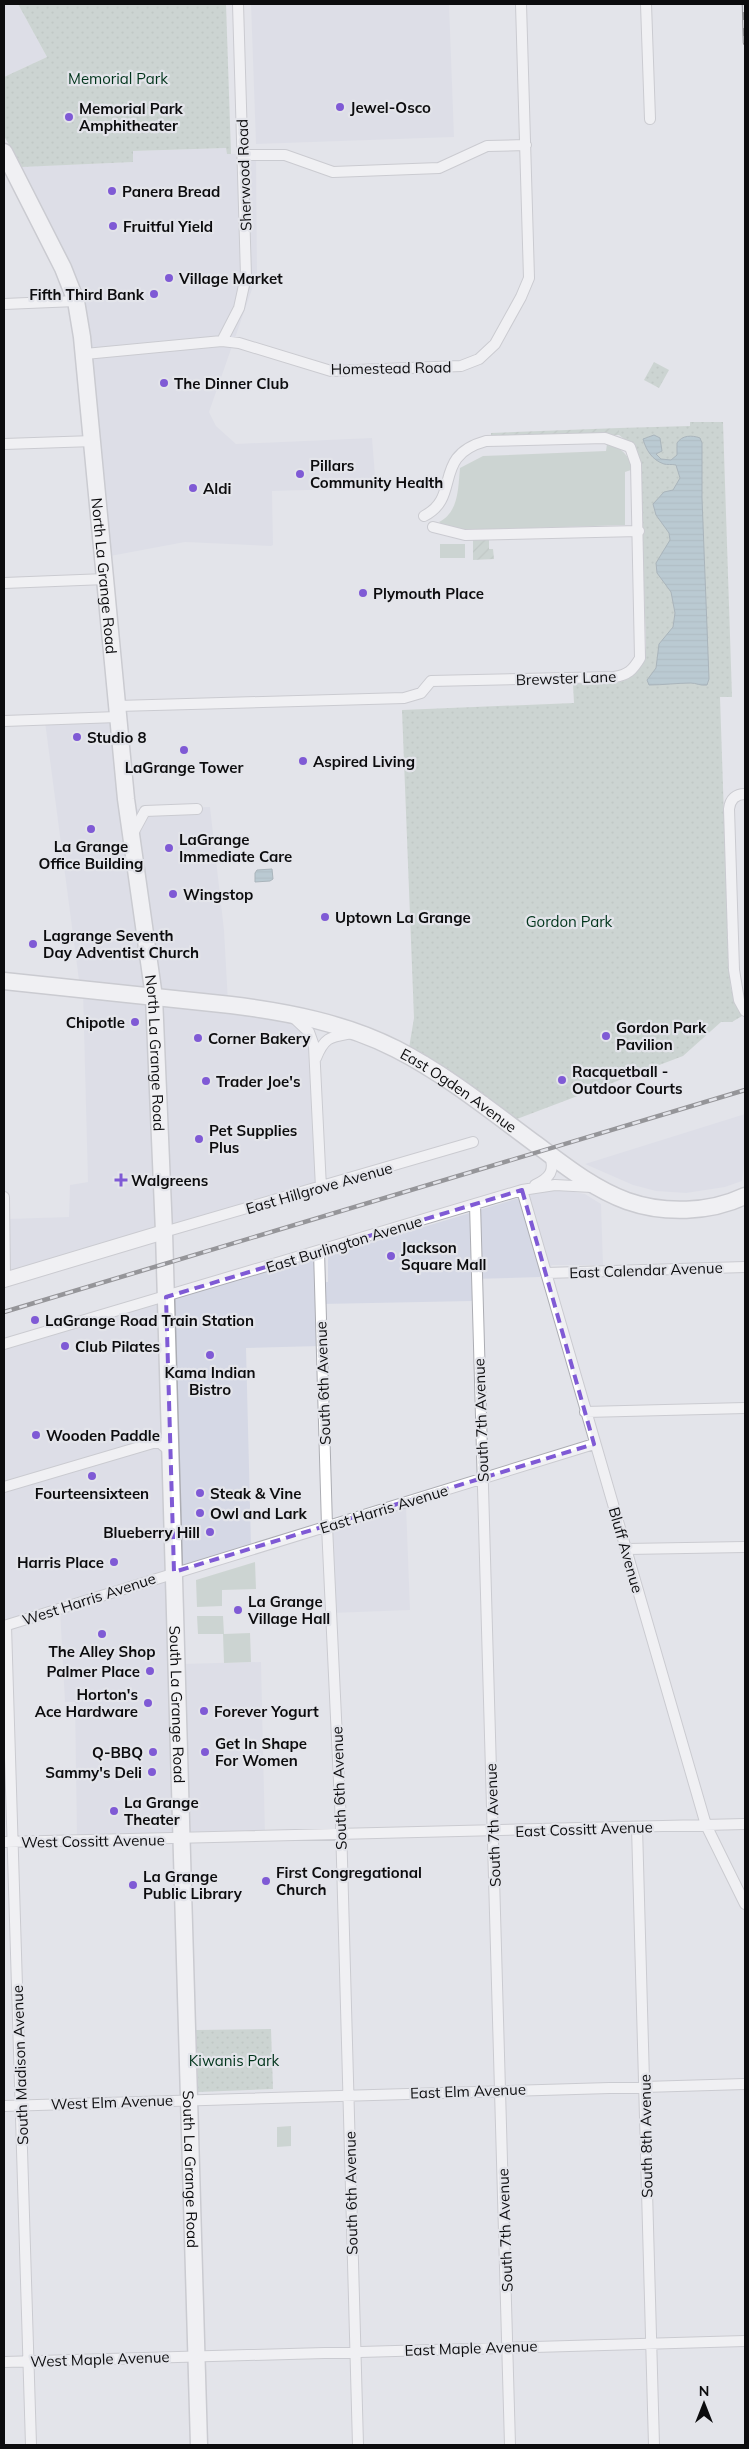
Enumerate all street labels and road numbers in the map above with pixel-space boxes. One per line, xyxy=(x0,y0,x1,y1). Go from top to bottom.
street label: Sherwood Road xyxy=(233,119,255,231)
street label: Homestead Road xyxy=(330,357,452,379)
street label: North La Grange Road xyxy=(88,497,122,655)
street label: Brewster Lane xyxy=(515,667,617,689)
street label: North La Grange Road xyxy=(141,973,169,1132)
street label: East Ogden Avenue xyxy=(397,1044,521,1136)
street label: East Hillgrove Avenue xyxy=(244,1158,394,1218)
street label: East Burlington Avenue xyxy=(264,1211,424,1277)
street label: East Calendar Avenue xyxy=(569,1258,723,1282)
street label: South 6th Avenue xyxy=(311,1321,335,1445)
street label: South 7th Avenue xyxy=(469,1358,493,1482)
street label: East Harris Avenue xyxy=(318,1481,450,1537)
street label: Bluff Avenue xyxy=(605,1505,647,1595)
street label: West Harris Avenue xyxy=(20,1568,158,1630)
street label: South La Grange Road xyxy=(166,1625,189,1784)
street label: South 6th Avenue xyxy=(327,1726,351,1850)
street label: South 7th Avenue xyxy=(481,1763,505,1887)
street label: East Cossitt Avenue xyxy=(515,1817,653,1841)
street label: West Cossitt Avenue xyxy=(21,1830,165,1852)
street label: South Madison Avenue xyxy=(8,1985,32,2145)
street label: South 8th Avenue xyxy=(635,2074,657,2198)
street label: East Elm Avenue xyxy=(410,2079,526,2103)
street label: West Elm Avenue xyxy=(51,2090,173,2114)
street label: South La Grange Road xyxy=(179,2090,203,2248)
street label: South 6th Avenue xyxy=(340,2131,362,2255)
street label: South 7th Avenue xyxy=(493,2168,517,2292)
street label: East Maple Avenue xyxy=(404,2336,538,2360)
street label: West Maple Avenue xyxy=(30,2347,170,2371)

